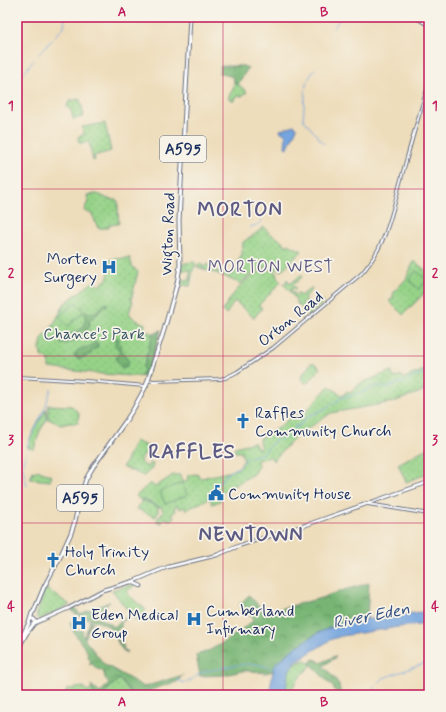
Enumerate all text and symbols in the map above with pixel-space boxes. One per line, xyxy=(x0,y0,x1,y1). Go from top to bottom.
text: A xyxy=(118,4,126,21)
text: B xyxy=(320,4,329,21)
text: 1 xyxy=(8,98,14,115)
text: 1 xyxy=(432,98,438,115)
road number: A595 xyxy=(160,136,206,162)
street label: Wigton Road xyxy=(157,192,181,276)
district label: MORTON xyxy=(197,197,283,224)
place label: Morten Surgery xyxy=(44,249,97,289)
district label: MORTON WEST xyxy=(208,256,334,278)
hospital icon: Morten Surgery xyxy=(100,258,118,276)
text: 2 xyxy=(8,265,15,282)
text: 2 xyxy=(432,265,439,282)
street label: Orton Road xyxy=(254,286,328,352)
park label: Chance's Park xyxy=(43,324,145,345)
place label: Raffles Community Church xyxy=(255,403,391,442)
church icon: Raffles Community Church xyxy=(234,412,252,430)
text: 3 xyxy=(8,432,14,449)
text: 3 xyxy=(432,432,438,449)
district label: RAFFLES xyxy=(148,439,236,466)
public building icon: Community House xyxy=(207,484,225,502)
place label: Community House xyxy=(228,484,352,505)
road number: A595 xyxy=(57,485,103,511)
district label: NEWTOWN xyxy=(199,522,303,549)
place label: Holy Trinity Church xyxy=(65,542,149,581)
church icon: Holy Trinity Church xyxy=(44,551,62,569)
water label: River Eden xyxy=(331,598,411,634)
text: 4 xyxy=(7,599,15,616)
text: 4 xyxy=(431,599,439,616)
place label: Cumberland Infirmary xyxy=(206,601,294,640)
place label: Eden Medical Group xyxy=(91,605,178,644)
hospital icon: Cumberland Infirmary xyxy=(185,610,203,628)
hospital icon: Eden Medical Group xyxy=(70,614,88,632)
text: A xyxy=(118,694,126,711)
text: B xyxy=(320,694,329,711)

